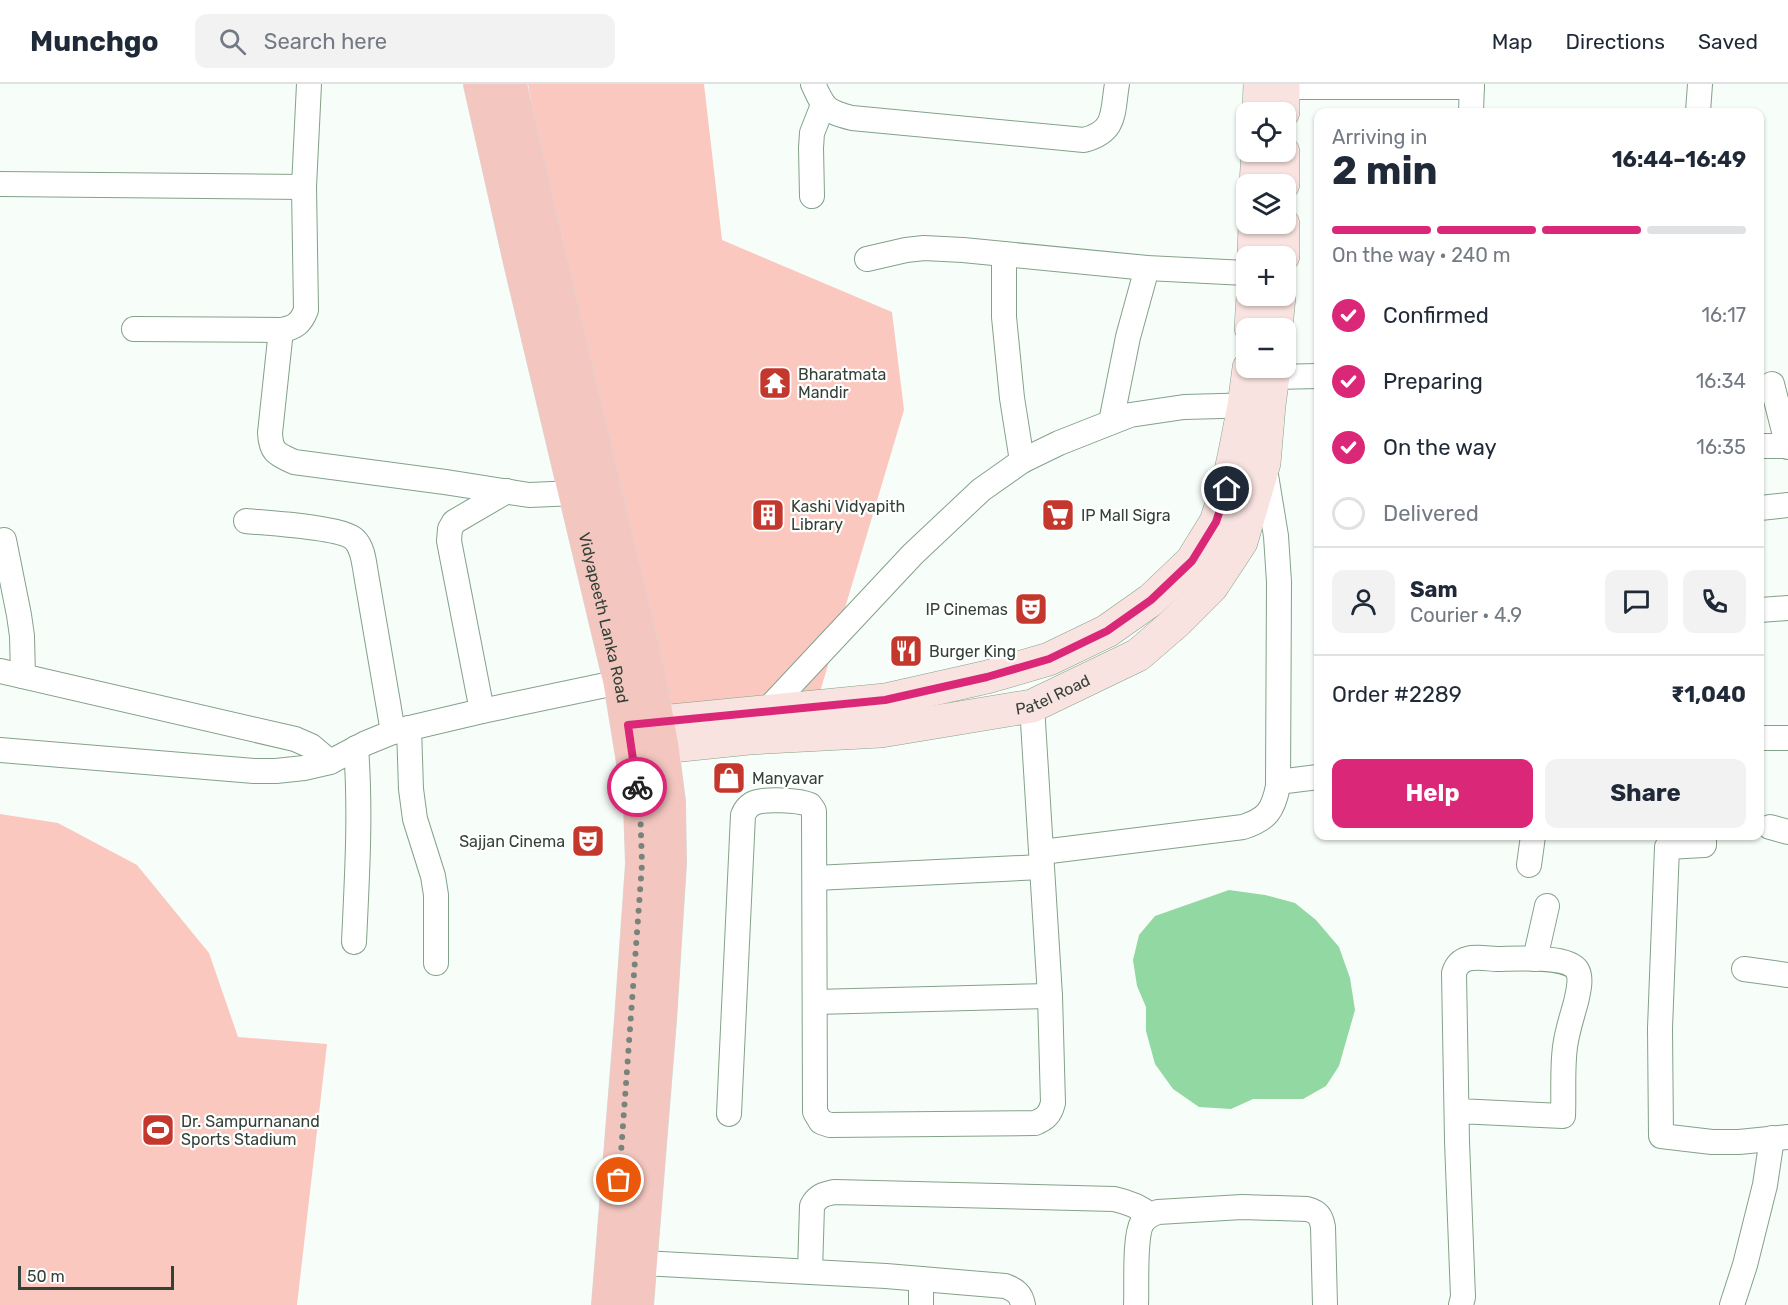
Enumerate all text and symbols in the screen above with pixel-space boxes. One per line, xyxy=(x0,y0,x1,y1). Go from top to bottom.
search box xyxy=(195,14,615,68)
text: Munchgo xyxy=(30,25,159,58)
icon: search xyxy=(216,25,249,58)
text: Search here xyxy=(264,28,387,55)
text: Map xyxy=(1492,29,1533,54)
text: Directions xyxy=(1566,29,1665,54)
text: Saved xyxy=(1698,29,1758,54)
map controls xyxy=(1236,102,1296,378)
button: locate xyxy=(1236,102,1296,162)
text: Arriving in xyxy=(1332,125,1427,149)
text: 16:44–16:49 xyxy=(1612,146,1746,173)
text: 2 min xyxy=(1332,148,1438,194)
button: layers xyxy=(1236,174,1296,234)
text: On the way · 240 m xyxy=(1332,243,1511,267)
button: + xyxy=(1236,246,1296,306)
icon: check xyxy=(1332,299,1365,332)
text: Confirmed xyxy=(1383,302,1489,329)
text: 16:17 xyxy=(1701,303,1746,327)
button: − xyxy=(1236,318,1296,378)
temple icon: Bharatmata Mandir xyxy=(757,365,793,401)
place label: Bharatmata Mandir xyxy=(798,365,886,402)
icon: check xyxy=(1332,365,1365,398)
text: Preparing xyxy=(1383,368,1483,395)
text: 16:34 xyxy=(1696,369,1746,393)
icon: check xyxy=(1332,431,1365,464)
text: On the way xyxy=(1383,434,1497,461)
text: 16:35 xyxy=(1696,435,1746,459)
pin xyxy=(1201,463,1252,514)
icon: home xyxy=(1210,472,1243,505)
building icon: Kashi Vidyapith Library xyxy=(750,497,786,533)
place label: Kashi Vidyapith Library xyxy=(791,497,905,534)
supermarket icon: IP Mall Sigra xyxy=(1040,497,1076,533)
text: Delivered xyxy=(1383,500,1479,527)
place label: IP Mall Sigra xyxy=(1081,506,1171,525)
street label: Vidyapeeth Lanka Road xyxy=(575,530,633,705)
button: person xyxy=(1332,570,1395,633)
button: chat xyxy=(1605,570,1668,633)
button: phone xyxy=(1683,570,1746,633)
text: Sam xyxy=(1410,576,1458,603)
theatre icon: IP Cinemas xyxy=(1013,591,1049,627)
place label: IP Cinemas xyxy=(925,600,1008,619)
text: Courier · 4.9 xyxy=(1410,603,1522,627)
restaurant icon: Burger King xyxy=(888,633,924,669)
place label: Burger King xyxy=(929,642,1016,661)
street label: Patel Road xyxy=(1014,670,1093,718)
text: Order #2289 xyxy=(1332,681,1462,708)
text: ₹1,040 xyxy=(1671,681,1746,708)
courier xyxy=(607,757,667,817)
button: Help xyxy=(1332,759,1533,828)
button: Share xyxy=(1545,759,1746,828)
shop icon: Manyavar xyxy=(711,760,747,796)
place label: Manyavar xyxy=(752,769,824,788)
icon: bike xyxy=(621,771,654,804)
theatre icon: Sajjan Cinema xyxy=(570,823,606,859)
place label: Sajjan Cinema xyxy=(459,832,565,851)
sports icon: Dr. Sampurnanand Sports Stadium xyxy=(140,1112,176,1148)
place label: Dr. Sampurnanand Sports Stadium xyxy=(181,1112,320,1149)
pin xyxy=(593,1154,644,1205)
icon: bag xyxy=(602,1163,635,1196)
scale bar xyxy=(18,1263,174,1290)
text: 50 m xyxy=(27,1267,65,1286)

